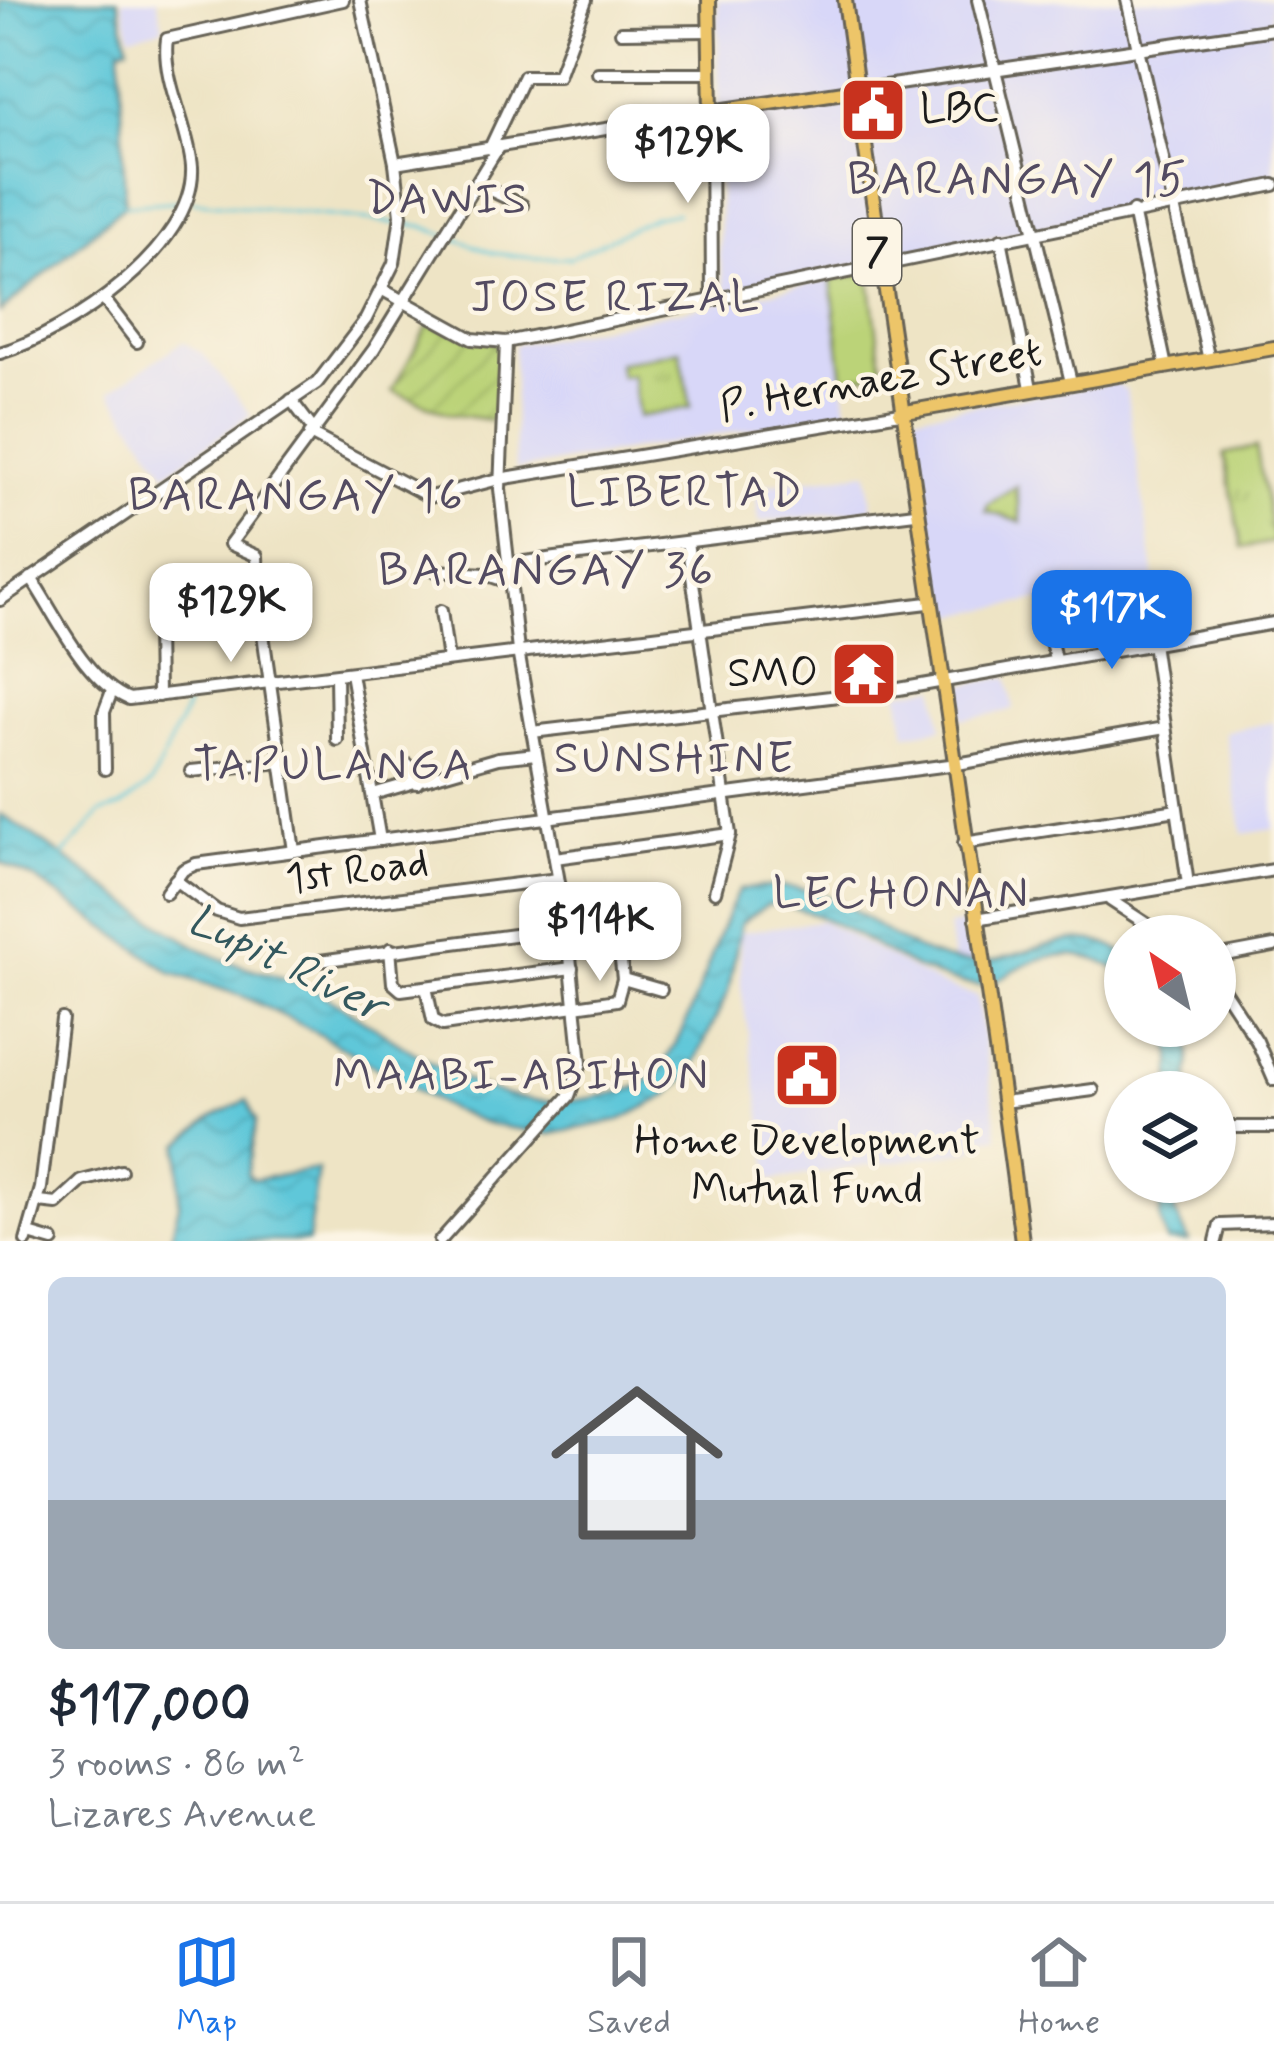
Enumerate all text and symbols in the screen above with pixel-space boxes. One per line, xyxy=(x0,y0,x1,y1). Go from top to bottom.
public building icon: LBC xyxy=(838,75,908,145)
place label: LBC xyxy=(920,83,999,138)
pin: $129K xyxy=(604,104,772,206)
text: $129K xyxy=(633,117,743,168)
district label: BARANGAY 15 xyxy=(847,149,1189,212)
district label: DAWIS xyxy=(366,171,530,230)
road number: 7 xyxy=(853,219,901,285)
district label: JOSE RIZAL xyxy=(471,269,761,328)
street label: P. Hernaez Street xyxy=(716,326,1046,436)
district label: LIBERTAD xyxy=(567,464,805,523)
district label: BARANGAY 16 xyxy=(128,465,466,528)
district label: BARANGAY 36 xyxy=(378,540,716,603)
pin: $129K xyxy=(147,563,315,665)
pin: $117K xyxy=(1028,570,1196,672)
text: $129K xyxy=(176,576,286,627)
text: $117K xyxy=(1059,583,1165,634)
temple icon: SMO xyxy=(829,639,899,709)
place label: SMO xyxy=(727,647,818,702)
district label: SUNSHINE xyxy=(554,730,796,789)
district label: TAPULANGA xyxy=(193,737,475,796)
street label: 1st Road xyxy=(283,836,431,908)
district label: LECHONAN xyxy=(773,865,1031,924)
pin: $114K xyxy=(516,882,684,984)
water label: Lupit River xyxy=(178,891,400,1040)
text: $114K xyxy=(546,895,654,946)
north arrow xyxy=(1104,915,1236,1047)
map controls xyxy=(1104,915,1236,1203)
public building icon: Home Development Mutual Fund xyxy=(772,1040,842,1110)
district label: MAABI-ABIHON xyxy=(333,1047,711,1106)
button: layers xyxy=(1104,1071,1236,1203)
place label: Home Development Mutual Fund xyxy=(634,1115,980,1218)
icon: home xyxy=(529,1355,745,1571)
text: $117,000 xyxy=(48,1673,251,1739)
text: 3 rooms · 86 m² xyxy=(48,1739,305,1790)
text: Lizares Avenue xyxy=(48,1790,316,1841)
tab: Map xyxy=(174,1929,240,2045)
tab: Saved xyxy=(587,1929,671,2045)
tab: Home xyxy=(1018,1929,1100,2045)

